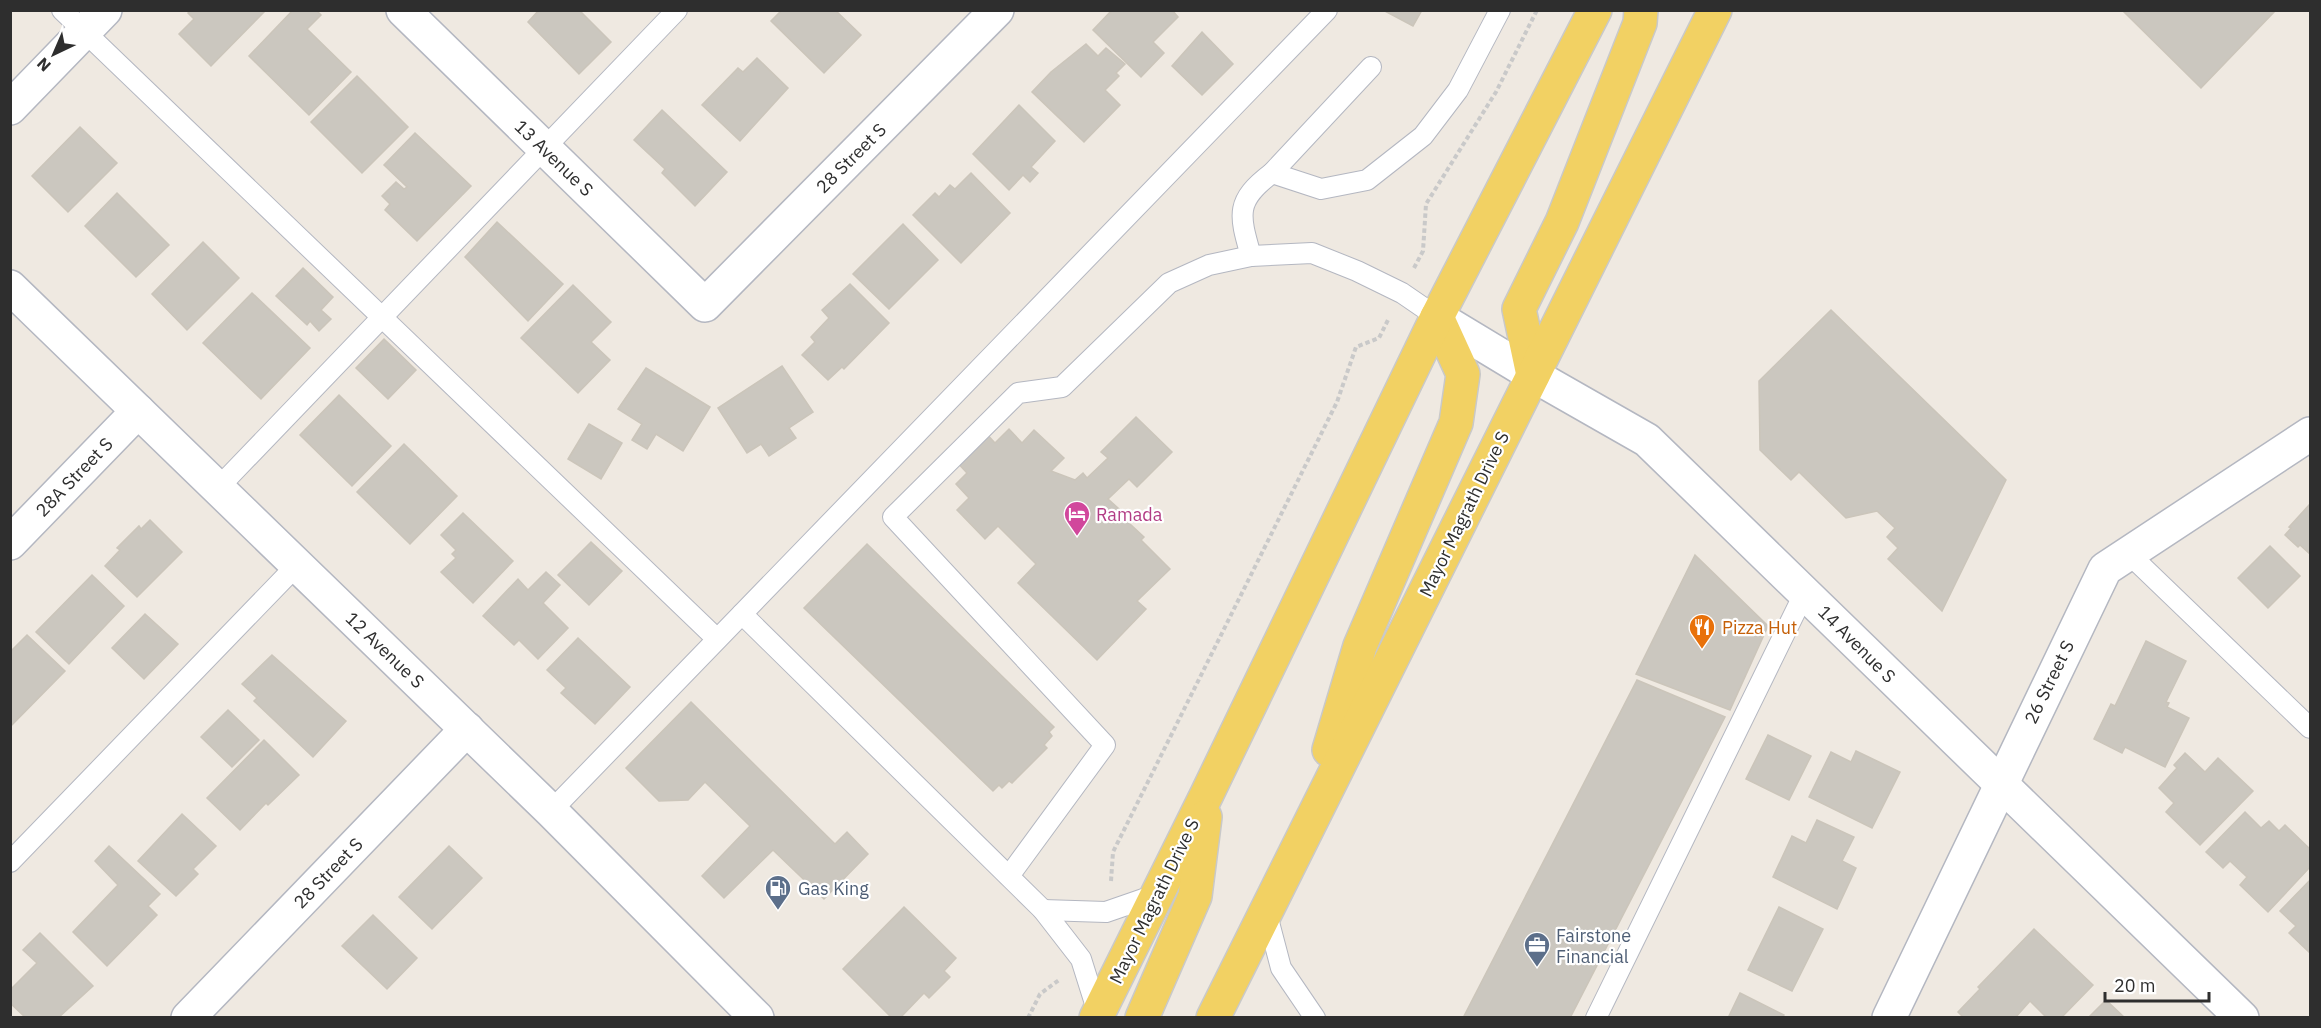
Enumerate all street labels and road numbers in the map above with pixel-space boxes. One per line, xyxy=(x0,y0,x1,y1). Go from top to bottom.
street label: 13 Avenue S xyxy=(510,115,598,201)
street label: 28 Street S xyxy=(811,118,891,198)
street label: Mayor Magrath Drive S xyxy=(1414,428,1514,600)
street label: 28A Street S xyxy=(30,433,118,521)
street label: 14 Avenue S xyxy=(1813,600,1901,688)
street label: 12 Avenue S xyxy=(341,607,429,693)
street label: 26 Street S xyxy=(2019,637,2079,727)
street label: Mayor Magrath Drive S xyxy=(1104,815,1204,987)
street label: 28 Street S xyxy=(288,833,368,913)

